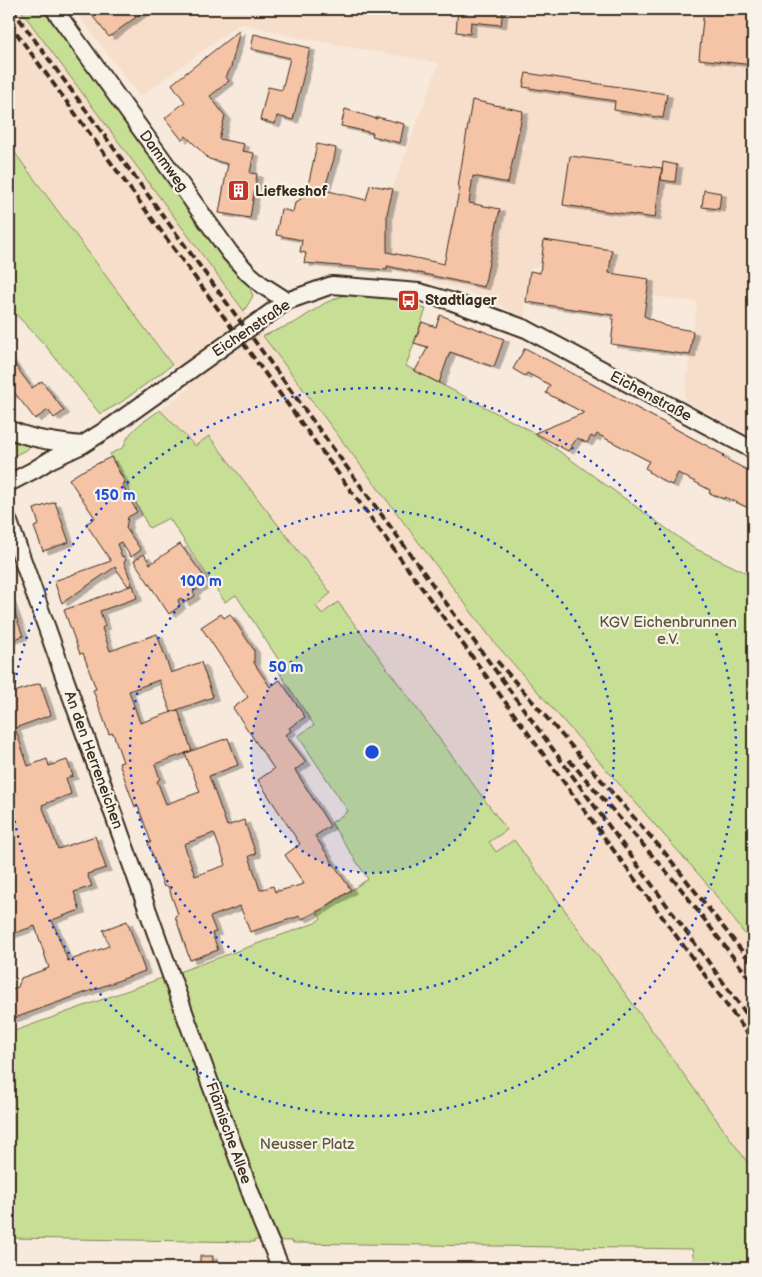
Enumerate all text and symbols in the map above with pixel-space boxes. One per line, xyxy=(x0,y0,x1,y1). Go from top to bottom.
street label: Dammweg xyxy=(135,127,192,196)
building icon: Liefkeshof xyxy=(227,179,251,203)
place label: Liefkeshof xyxy=(255,182,328,201)
bus stop icon: Stadtlager xyxy=(397,288,421,312)
place label: Stadtlager xyxy=(425,291,498,310)
street label: Eichenstraße xyxy=(209,295,294,361)
street label: Eichenstraße xyxy=(607,367,695,426)
text: 150 m xyxy=(94,486,136,505)
text: 100 m xyxy=(180,572,222,591)
park label: KGV Eichenbrunnen e.V. xyxy=(599,613,737,649)
text: 50 m xyxy=(269,658,304,677)
street label: An den Herreneichen xyxy=(60,689,127,832)
centre of rings xyxy=(363,743,381,761)
street label: Flämische Allee xyxy=(201,1080,256,1187)
park label: Neusser Platz xyxy=(260,1135,355,1154)

